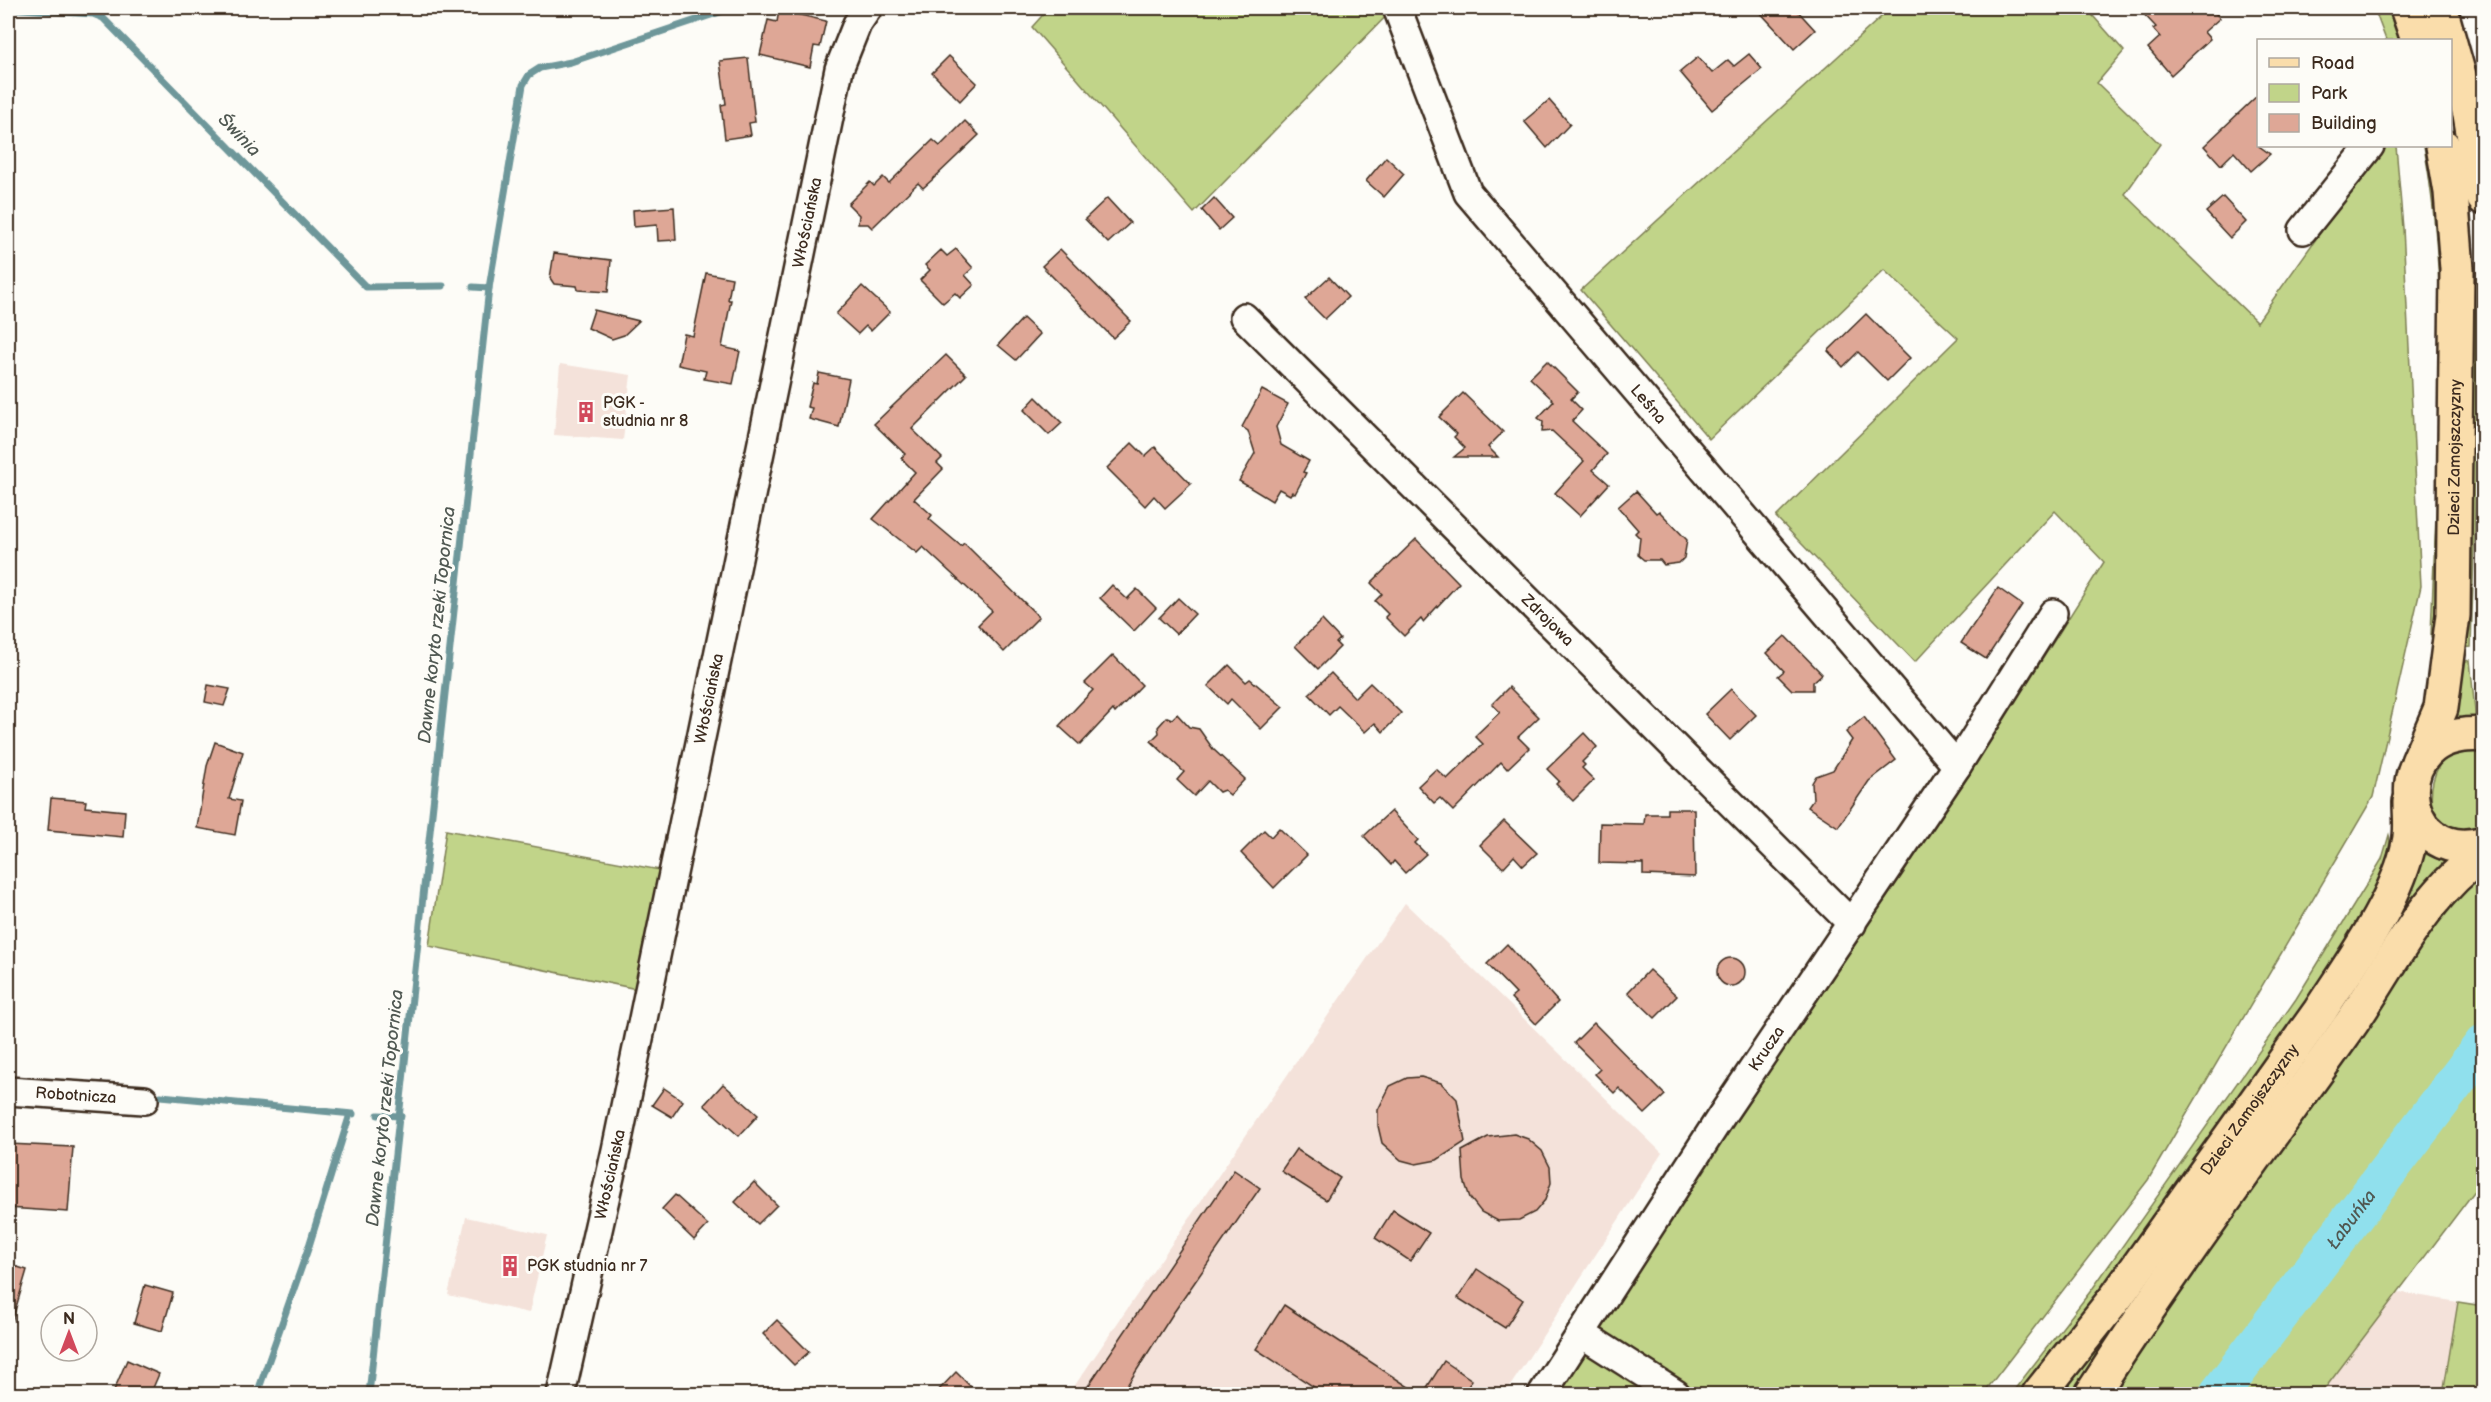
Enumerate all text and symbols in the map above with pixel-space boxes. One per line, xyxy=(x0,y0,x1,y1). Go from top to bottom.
legend xyxy=(2257,39,2452,147)
text: Road xyxy=(2311,53,2355,74)
text: Park xyxy=(2311,83,2347,104)
water label: Świnia xyxy=(213,108,266,161)
text: Building xyxy=(2311,113,2377,134)
street label: Włościańska xyxy=(789,176,826,270)
street label: Dzieci Zamojszczyzny xyxy=(2444,378,2465,536)
street label: Leśna xyxy=(1626,381,1670,428)
place label: PGK - studnia nr 8 xyxy=(603,394,688,431)
building icon: PGK - studnia nr 8 xyxy=(574,400,598,424)
water label: Dawne koryto rzeki Topornica xyxy=(414,505,460,745)
street label: Zdrojowa xyxy=(1517,589,1578,650)
street label: Włościańska xyxy=(691,652,728,746)
water label: Dawne koryto rzeki Topornica xyxy=(362,988,408,1228)
street label: Krucza xyxy=(1745,1023,1789,1075)
street label: Dzieci Zamojszczyzny xyxy=(2197,1040,2303,1179)
street label: Robotnicza xyxy=(35,1083,117,1108)
street label: Włościańska xyxy=(591,1128,630,1222)
water label: Łabuńka xyxy=(2322,1186,2380,1253)
building icon: PGK studnia nr 7 xyxy=(498,1254,522,1278)
place label: PGK studnia nr 7 xyxy=(527,1257,647,1276)
north arrow xyxy=(39,1303,99,1363)
text: N xyxy=(63,1310,75,1329)

